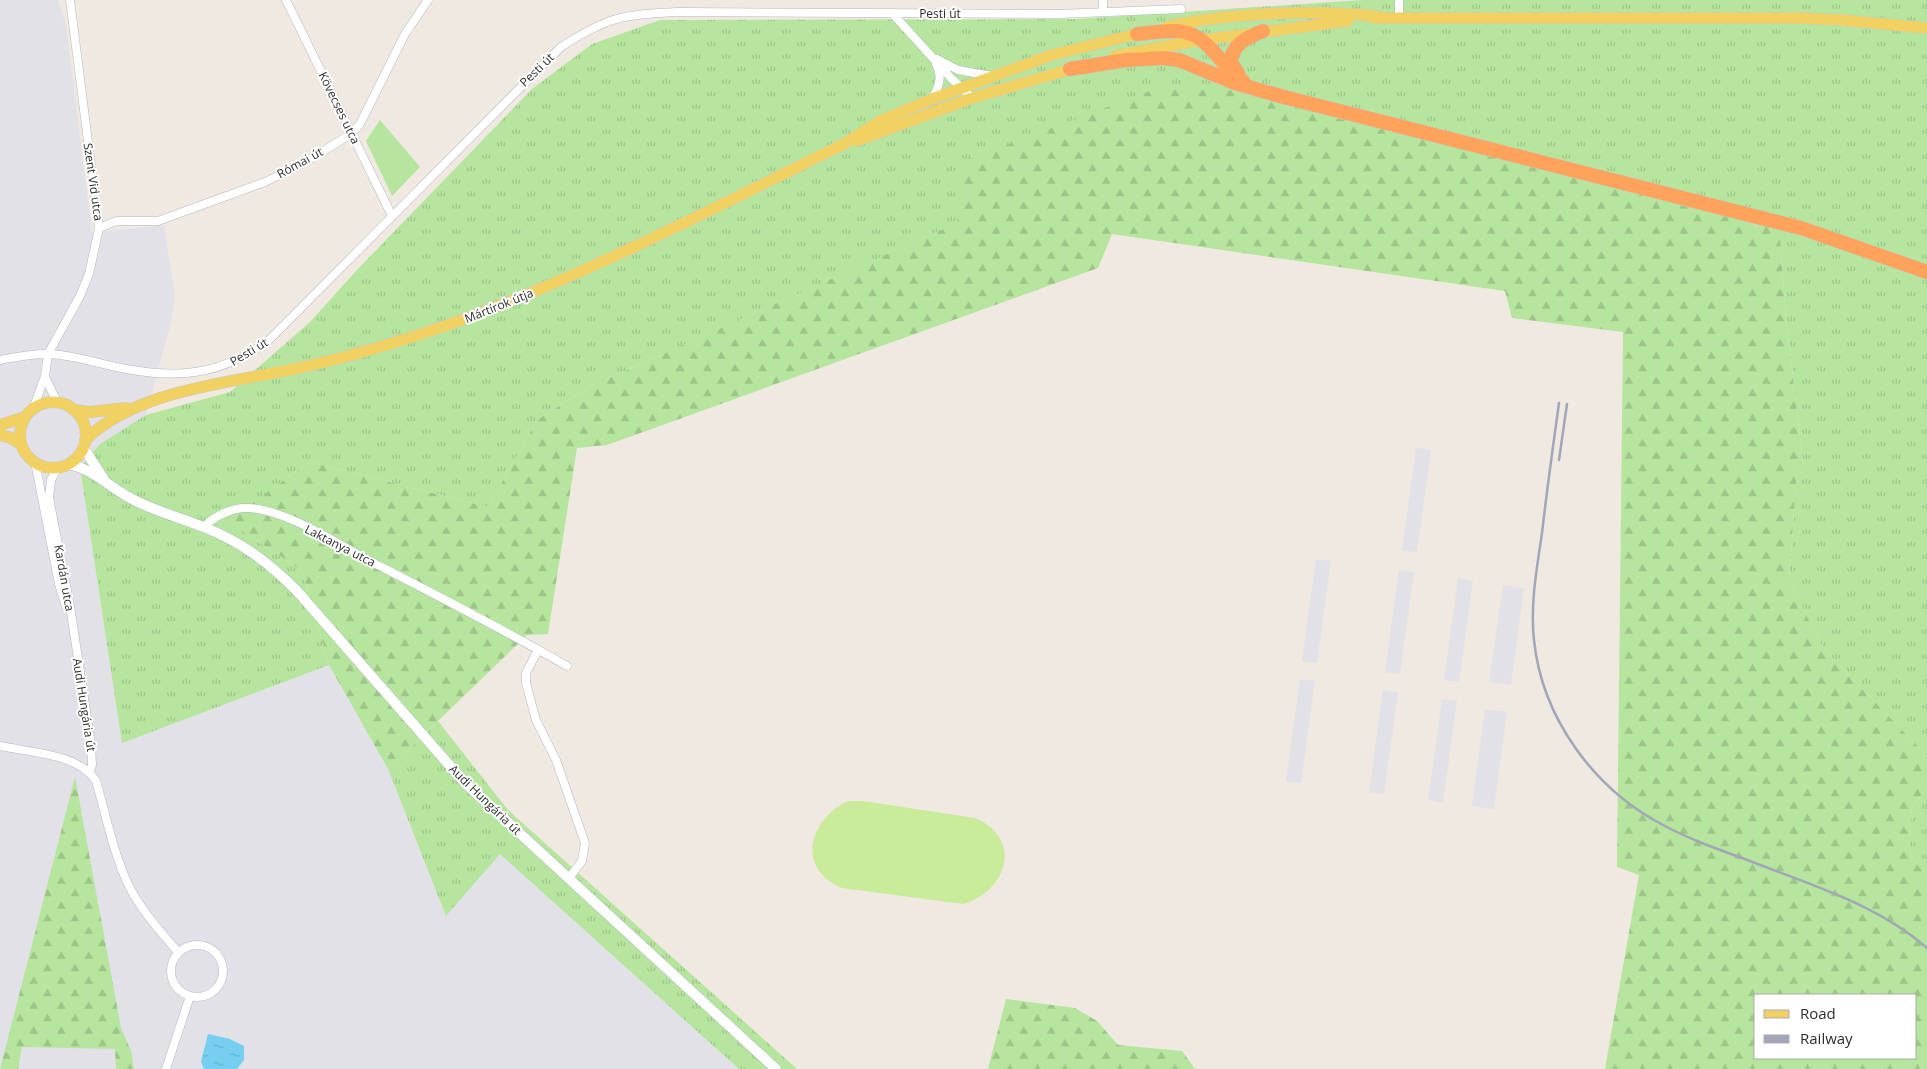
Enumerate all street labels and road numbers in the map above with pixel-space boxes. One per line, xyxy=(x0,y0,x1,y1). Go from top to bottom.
street label: Pesti út xyxy=(919,5,961,22)
street label: Pesti út xyxy=(516,49,558,90)
street label: Kövecses utca xyxy=(315,69,364,147)
street label: Szent Vid utca xyxy=(80,142,107,222)
street label: Római út xyxy=(274,143,326,182)
street label: Mártírok útja xyxy=(462,284,536,327)
street label: Pesti út xyxy=(226,334,271,370)
street label: Laktanya utca xyxy=(302,520,379,571)
street label: Kardán utca xyxy=(50,543,79,613)
street label: Audi Hungária út xyxy=(69,657,100,753)
street label: Audi Hungária út xyxy=(445,761,525,839)

